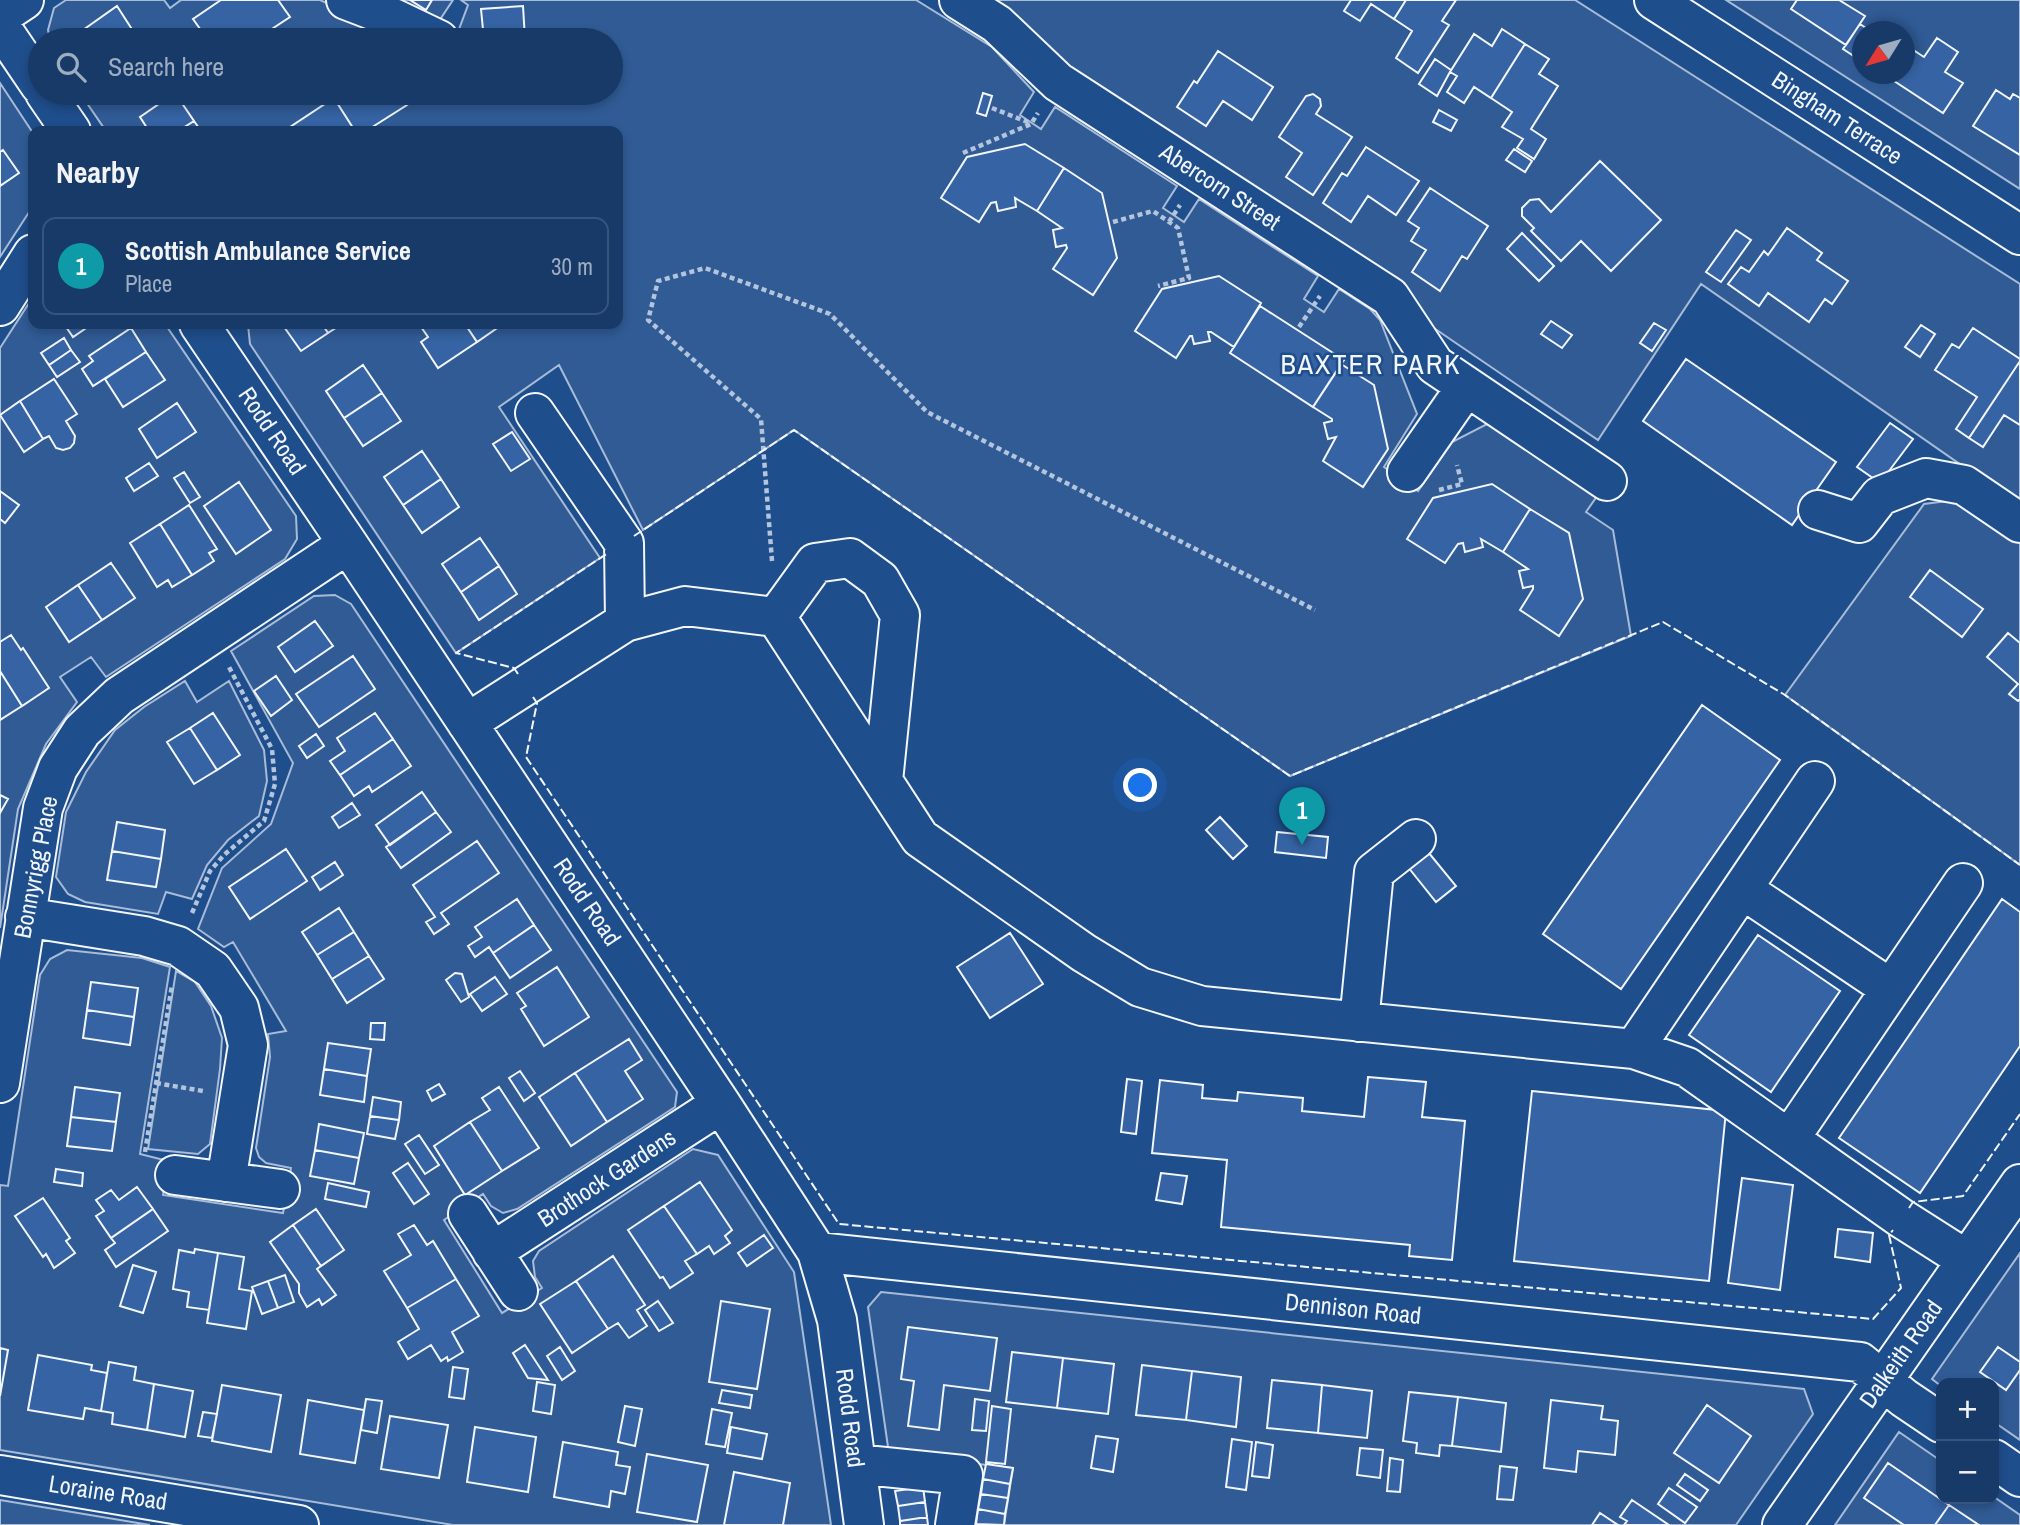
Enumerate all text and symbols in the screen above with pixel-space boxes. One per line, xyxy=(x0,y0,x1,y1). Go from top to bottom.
north arrow xyxy=(1852,21,1915,84)
search box xyxy=(28,28,623,105)
icon: search xyxy=(52,48,90,86)
text: Search here xyxy=(108,49,224,84)
street label: Bingham Terrace xyxy=(1766,63,1909,171)
street label: Abercorn Street xyxy=(1153,135,1287,237)
text: Nearby xyxy=(56,152,139,192)
text: Scottish Ambulance Service xyxy=(125,233,411,268)
text: 1 xyxy=(76,251,86,282)
text: 30 m xyxy=(551,251,593,282)
text: Place xyxy=(125,268,172,299)
district label: BAXTER PARK xyxy=(1280,345,1462,383)
street label: Rodd Road xyxy=(232,380,314,481)
your location xyxy=(1123,768,1157,802)
pin: 1 xyxy=(1279,787,1325,845)
street label: Bonnyrigg Place xyxy=(6,793,65,941)
street label: Rodd Road xyxy=(547,851,629,952)
street label: Brothock Gardens xyxy=(531,1121,682,1234)
street label: Dennison Road xyxy=(1283,1285,1423,1331)
street label: Dalkeith Road xyxy=(1851,1293,1949,1414)
street label: Rodd Road xyxy=(829,1367,873,1469)
map controls xyxy=(1936,1378,1999,1504)
button: + xyxy=(1936,1378,1999,1441)
button: − xyxy=(1936,1441,1999,1504)
street label: Loraine Road xyxy=(47,1467,170,1517)

